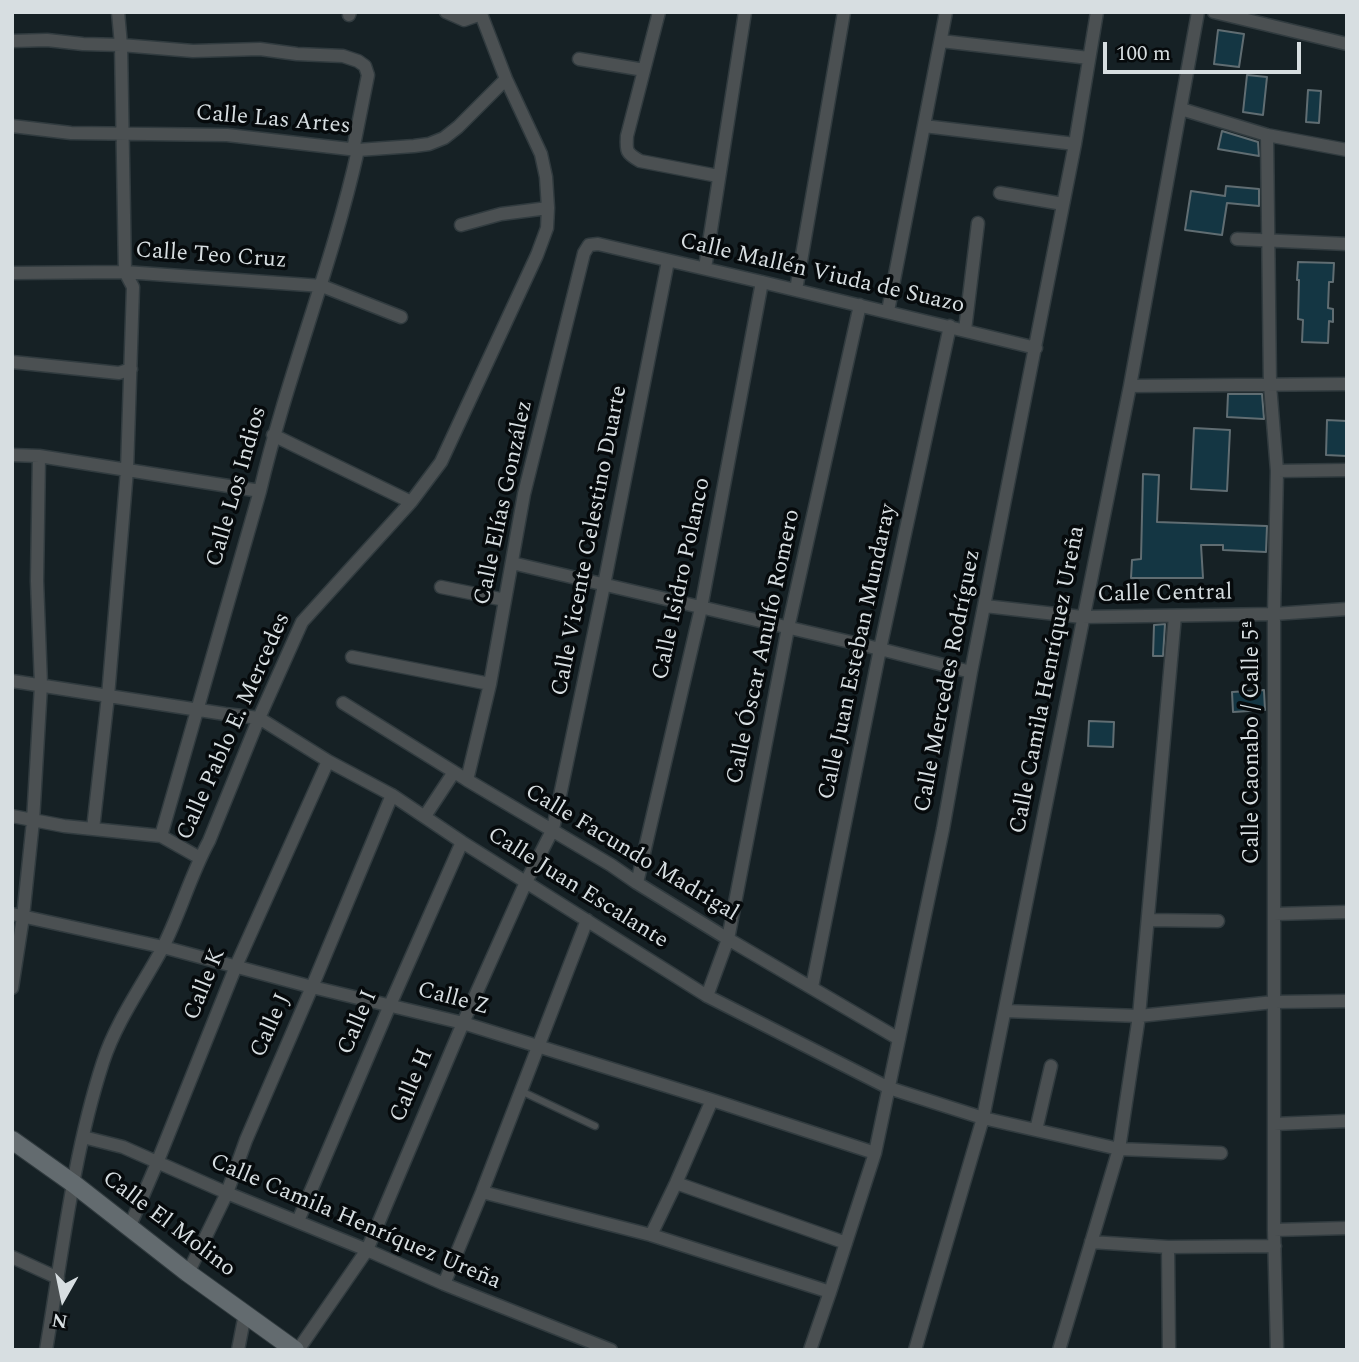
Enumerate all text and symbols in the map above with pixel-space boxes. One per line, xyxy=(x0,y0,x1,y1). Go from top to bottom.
scale bar xyxy=(1107,28,1305,72)
text: 100 m xyxy=(1116,38,1171,70)
street label: Calle Las Artes xyxy=(194,100,352,142)
street label: Calle Mallén Viuda de Suazo xyxy=(677,229,967,321)
street label: Calle Teo Cruz xyxy=(134,238,288,276)
street label: Calle Vicente Celestino Duarte xyxy=(547,383,635,699)
street label: Calle Elías González xyxy=(470,398,540,608)
street label: Calle Los Indios xyxy=(202,404,274,570)
street label: Calle Isidro Polanco xyxy=(648,475,718,683)
street label: Calle Juan Esteban Mundaray xyxy=(814,502,904,802)
street label: Calle Óscar Anulfo Romero xyxy=(722,507,808,787)
street label: Calle Camila Henríquez Ureña xyxy=(1006,524,1092,836)
street label: Calle Mercedes Rodríguez xyxy=(910,547,988,815)
street label: Calle Central xyxy=(1097,580,1233,610)
street label: Calle Pablo E. Mercedes xyxy=(172,609,298,845)
street label: Calle Caonabo / Calle 5ª xyxy=(1239,620,1267,864)
street label: Calle Facundo Madrigal xyxy=(519,779,743,929)
street label: Calle Juan Escalante xyxy=(481,822,673,956)
street label: Calle K xyxy=(179,945,233,1025)
street label: Calle Z xyxy=(414,977,492,1023)
street label: Calle I xyxy=(333,987,385,1059)
street label: Calle J xyxy=(246,990,298,1062)
street label: Calle H xyxy=(385,1045,441,1127)
street label: Calle Camila Henríquez Ureña xyxy=(206,1149,504,1297)
street label: Calle El Molino xyxy=(96,1166,240,1284)
north arrow xyxy=(28,1264,98,1334)
text: N xyxy=(50,1305,70,1336)

